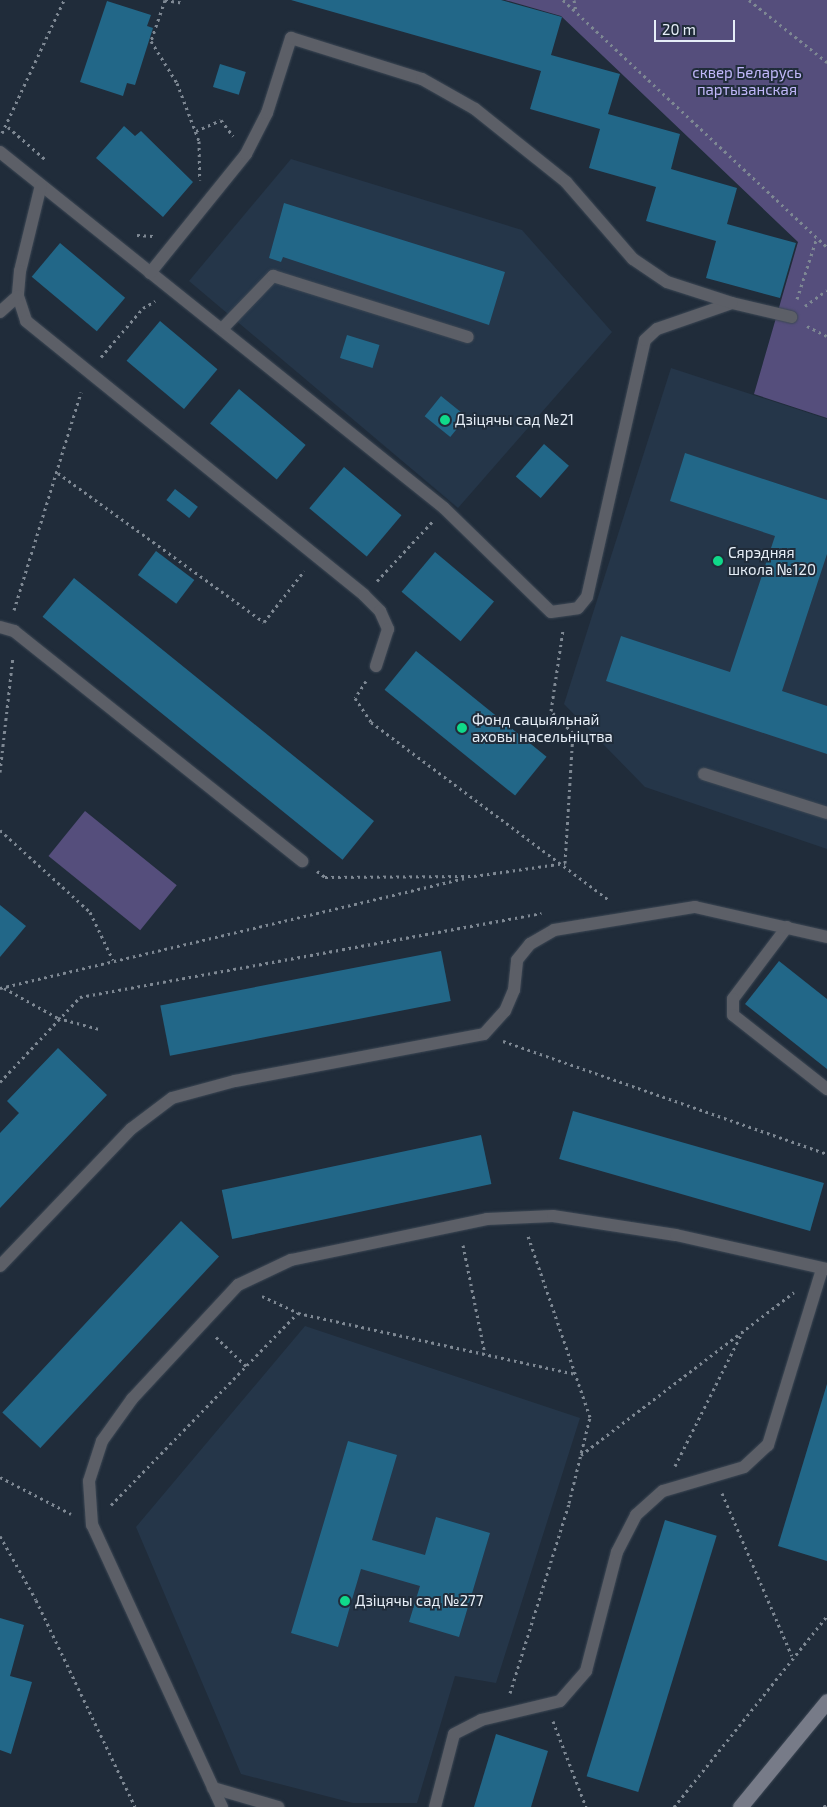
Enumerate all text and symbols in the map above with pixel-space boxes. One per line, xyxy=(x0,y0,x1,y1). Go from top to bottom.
scale bar xyxy=(657,10,738,42)
text: 20 m xyxy=(662,20,696,38)
park label: сквер Беларусь партызанская xyxy=(692,63,802,98)
place label: Дзіцячы сад №21 xyxy=(455,411,574,429)
marker: Дзіцячы сад №21 xyxy=(439,414,451,426)
place label: Сярэдняя школа №120 xyxy=(728,543,816,578)
marker: Сярэдняя школа №120 xyxy=(712,555,724,567)
place label: Фонд сацыяльнай аховы насельніцтва xyxy=(472,710,613,745)
marker: Фонд сацыяльнай аховы насельніцтва xyxy=(456,722,468,734)
place label: Дзіцячы сад №277 xyxy=(355,1592,483,1610)
marker: Дзіцячы сад №277 xyxy=(339,1595,351,1607)

